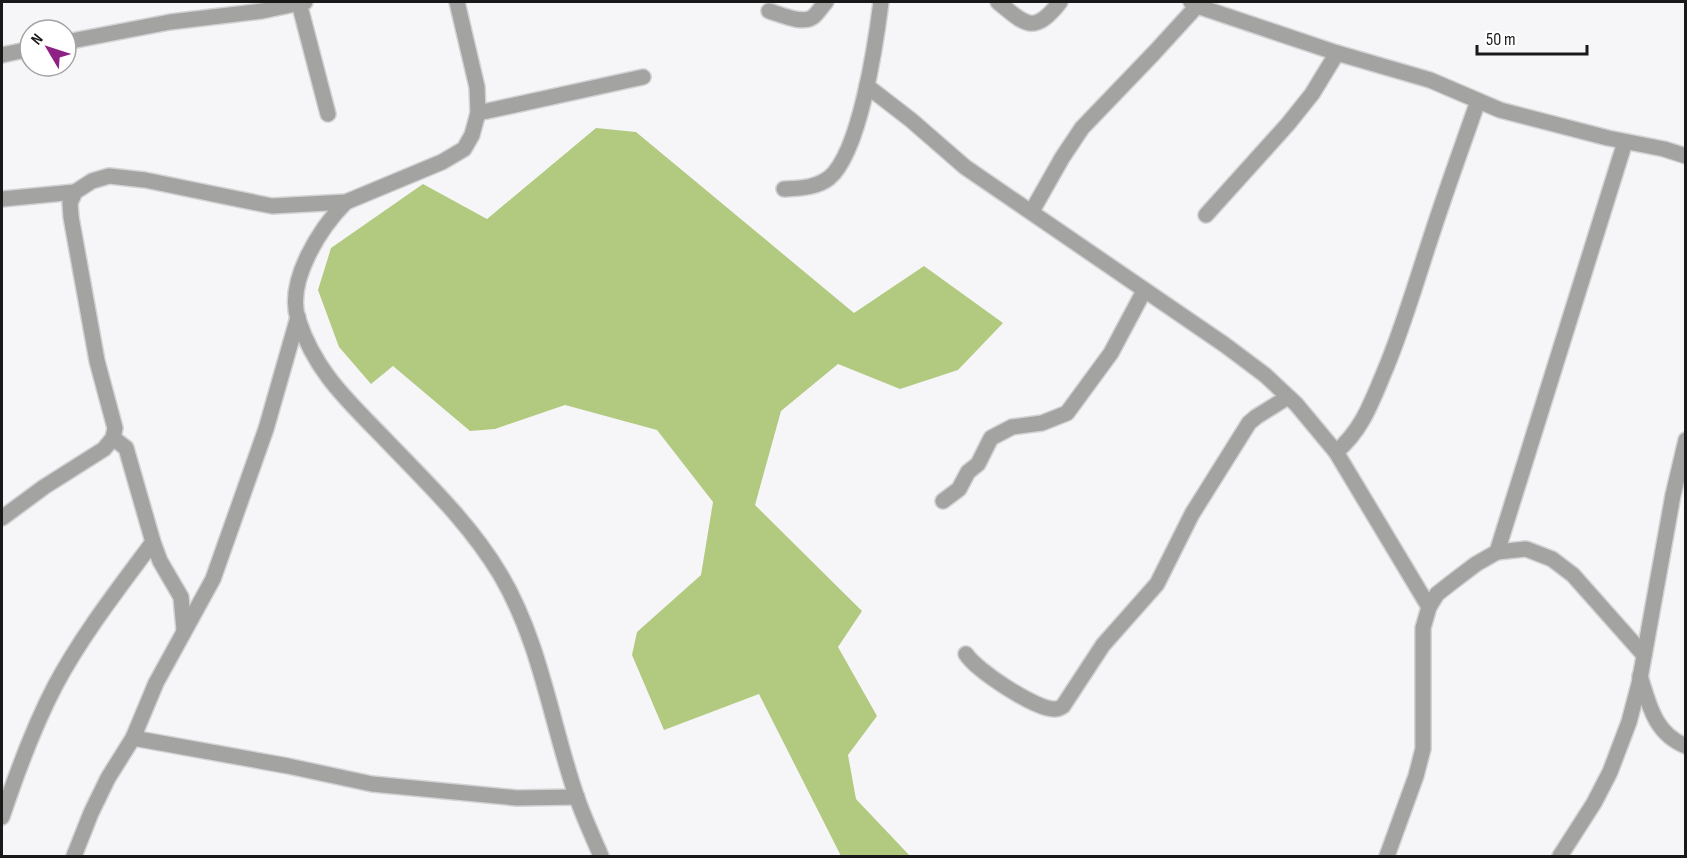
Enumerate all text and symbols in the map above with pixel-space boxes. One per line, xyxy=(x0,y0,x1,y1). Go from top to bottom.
north arrow xyxy=(18,18,78,78)
scale bar xyxy=(1477,18,1586,56)
text: 50 m xyxy=(1486,29,1516,50)
text: N xyxy=(27,30,48,49)

